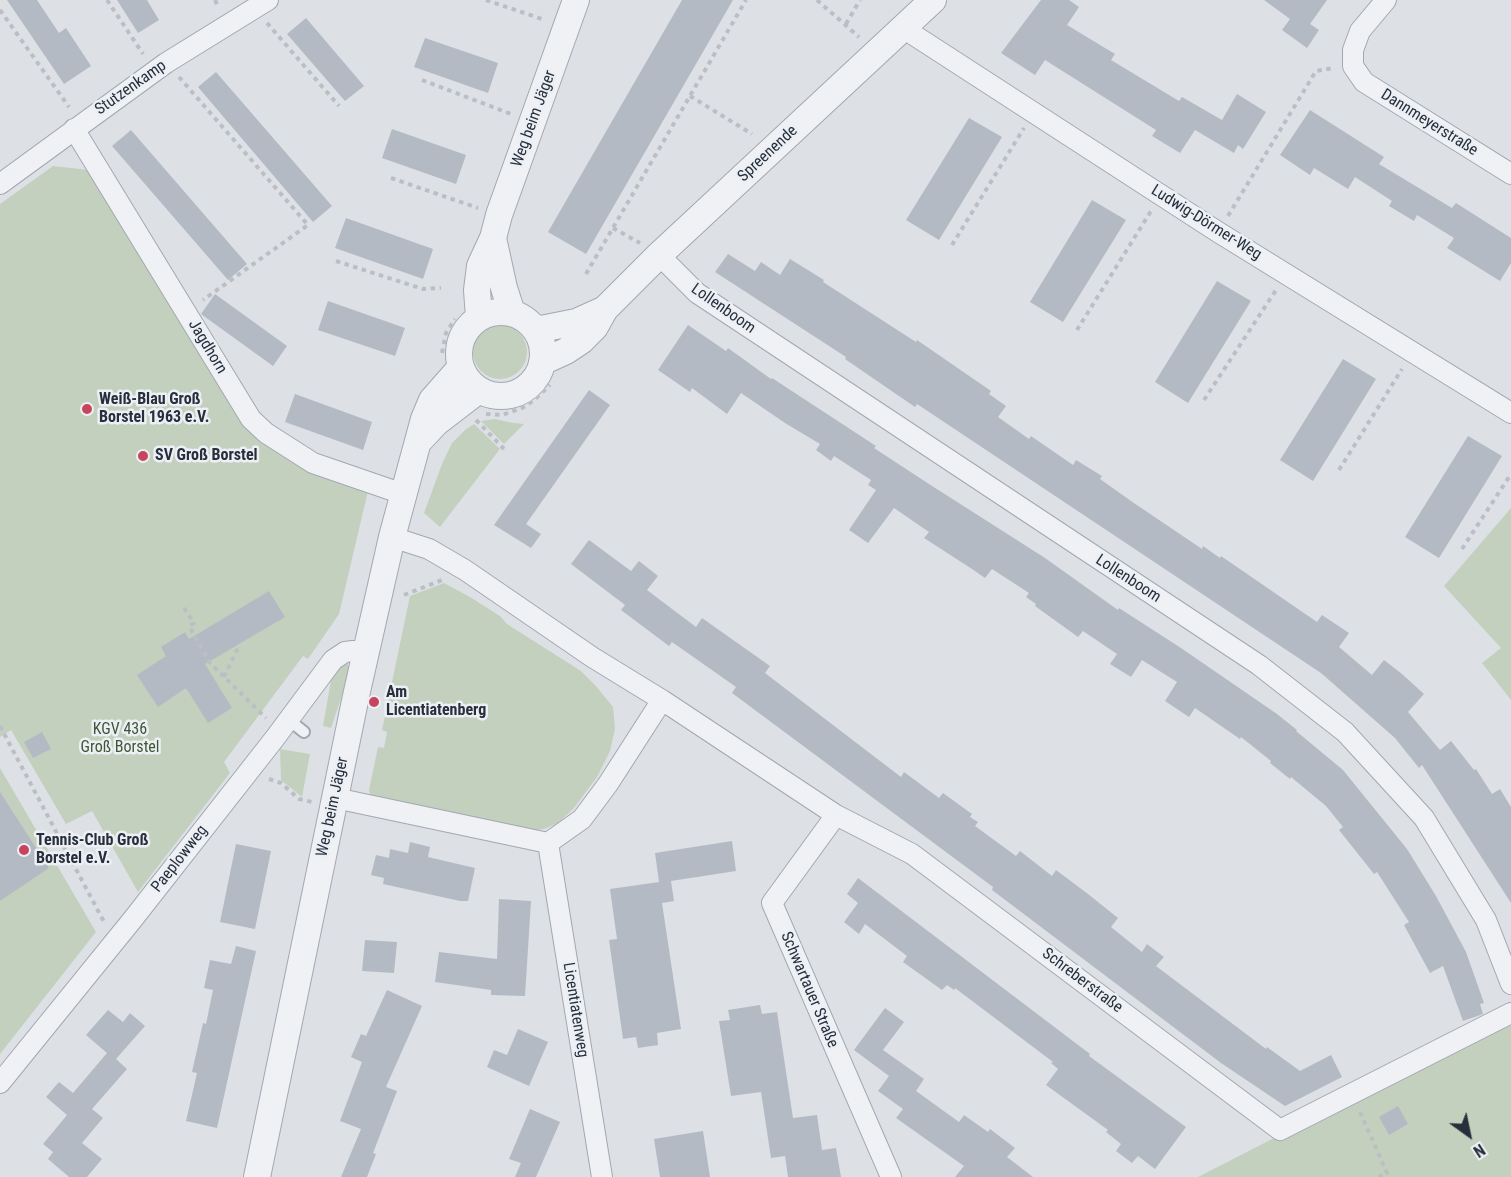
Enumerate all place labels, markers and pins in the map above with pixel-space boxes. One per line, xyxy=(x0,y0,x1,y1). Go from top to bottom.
place label: Weiß-Blau Groß Borstel 1963 e.V. xyxy=(99,390,209,428)
marker: Weiß-Blau Groß Borstel 1963 e.V. xyxy=(80,402,94,416)
place label: SV Groß Borstel xyxy=(155,446,258,466)
marker: SV Groß Borstel xyxy=(136,449,150,463)
place label: Am Licentiatenberg xyxy=(386,683,486,721)
marker: Am Licentiatenberg xyxy=(367,695,381,709)
place label: Tennis-Club Groß Borstel e.V. xyxy=(36,831,148,869)
marker: Tennis-Club Groß Borstel e.V. xyxy=(17,843,31,857)

